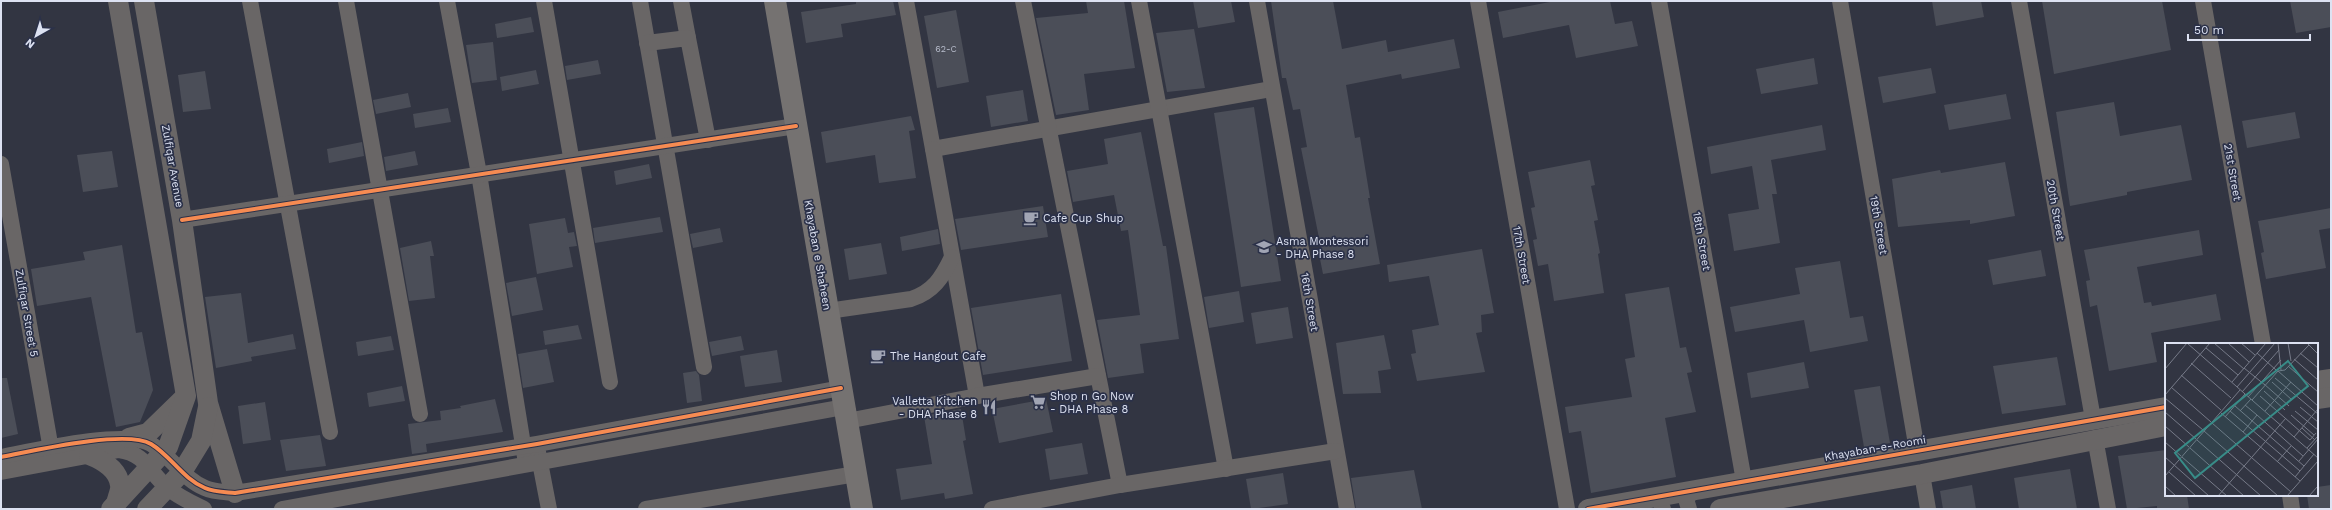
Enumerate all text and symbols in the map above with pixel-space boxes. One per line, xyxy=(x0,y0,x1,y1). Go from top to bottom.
north arrow xyxy=(16,16,56,56)
scale bar xyxy=(2188,16,2310,42)
text: 50 m xyxy=(2194,23,2224,37)
text: N xyxy=(23,36,37,51)
house number: 62-C xyxy=(935,44,957,54)
street label: Zulfiqar Avenue xyxy=(159,124,186,208)
street label: 21st Street xyxy=(2221,142,2244,202)
street label: 20th Street xyxy=(2044,179,2067,242)
street label: 19th Street xyxy=(1867,195,1890,256)
street label: Khayaban e Shaheen xyxy=(801,199,834,311)
cafe icon: Cafe Cup Shup xyxy=(1022,209,1040,227)
street label: 18th Street xyxy=(1690,211,1713,272)
place label: Cafe Cup Shup xyxy=(1043,212,1124,225)
street label: 17th Street xyxy=(1510,225,1533,286)
place label: Asma Montessori - DHA Phase 8 xyxy=(1276,235,1368,261)
school or university icon: Asma Montessori - DHA Phase 8 xyxy=(1255,238,1273,256)
street label: Zulfiqar Street 5 xyxy=(12,268,41,358)
street label: 16th Street xyxy=(1298,272,1321,333)
inset map xyxy=(2165,343,2318,496)
cafe icon: The Hangout Cafe xyxy=(869,347,887,365)
place label: The Hangout Cafe xyxy=(890,350,986,363)
place label: Shop n Go Now - DHA Phase 8 xyxy=(1050,390,1134,416)
supermarket icon: Shop n Go Now - DHA Phase 8 xyxy=(1029,393,1047,411)
place label: Valletta Kitchen - DHA Phase 8 xyxy=(892,395,977,421)
restaurant icon: Valletta Kitchen - DHA Phase 8 xyxy=(980,398,998,416)
street label: Khayaban-e-Roomi xyxy=(1823,433,1927,464)

